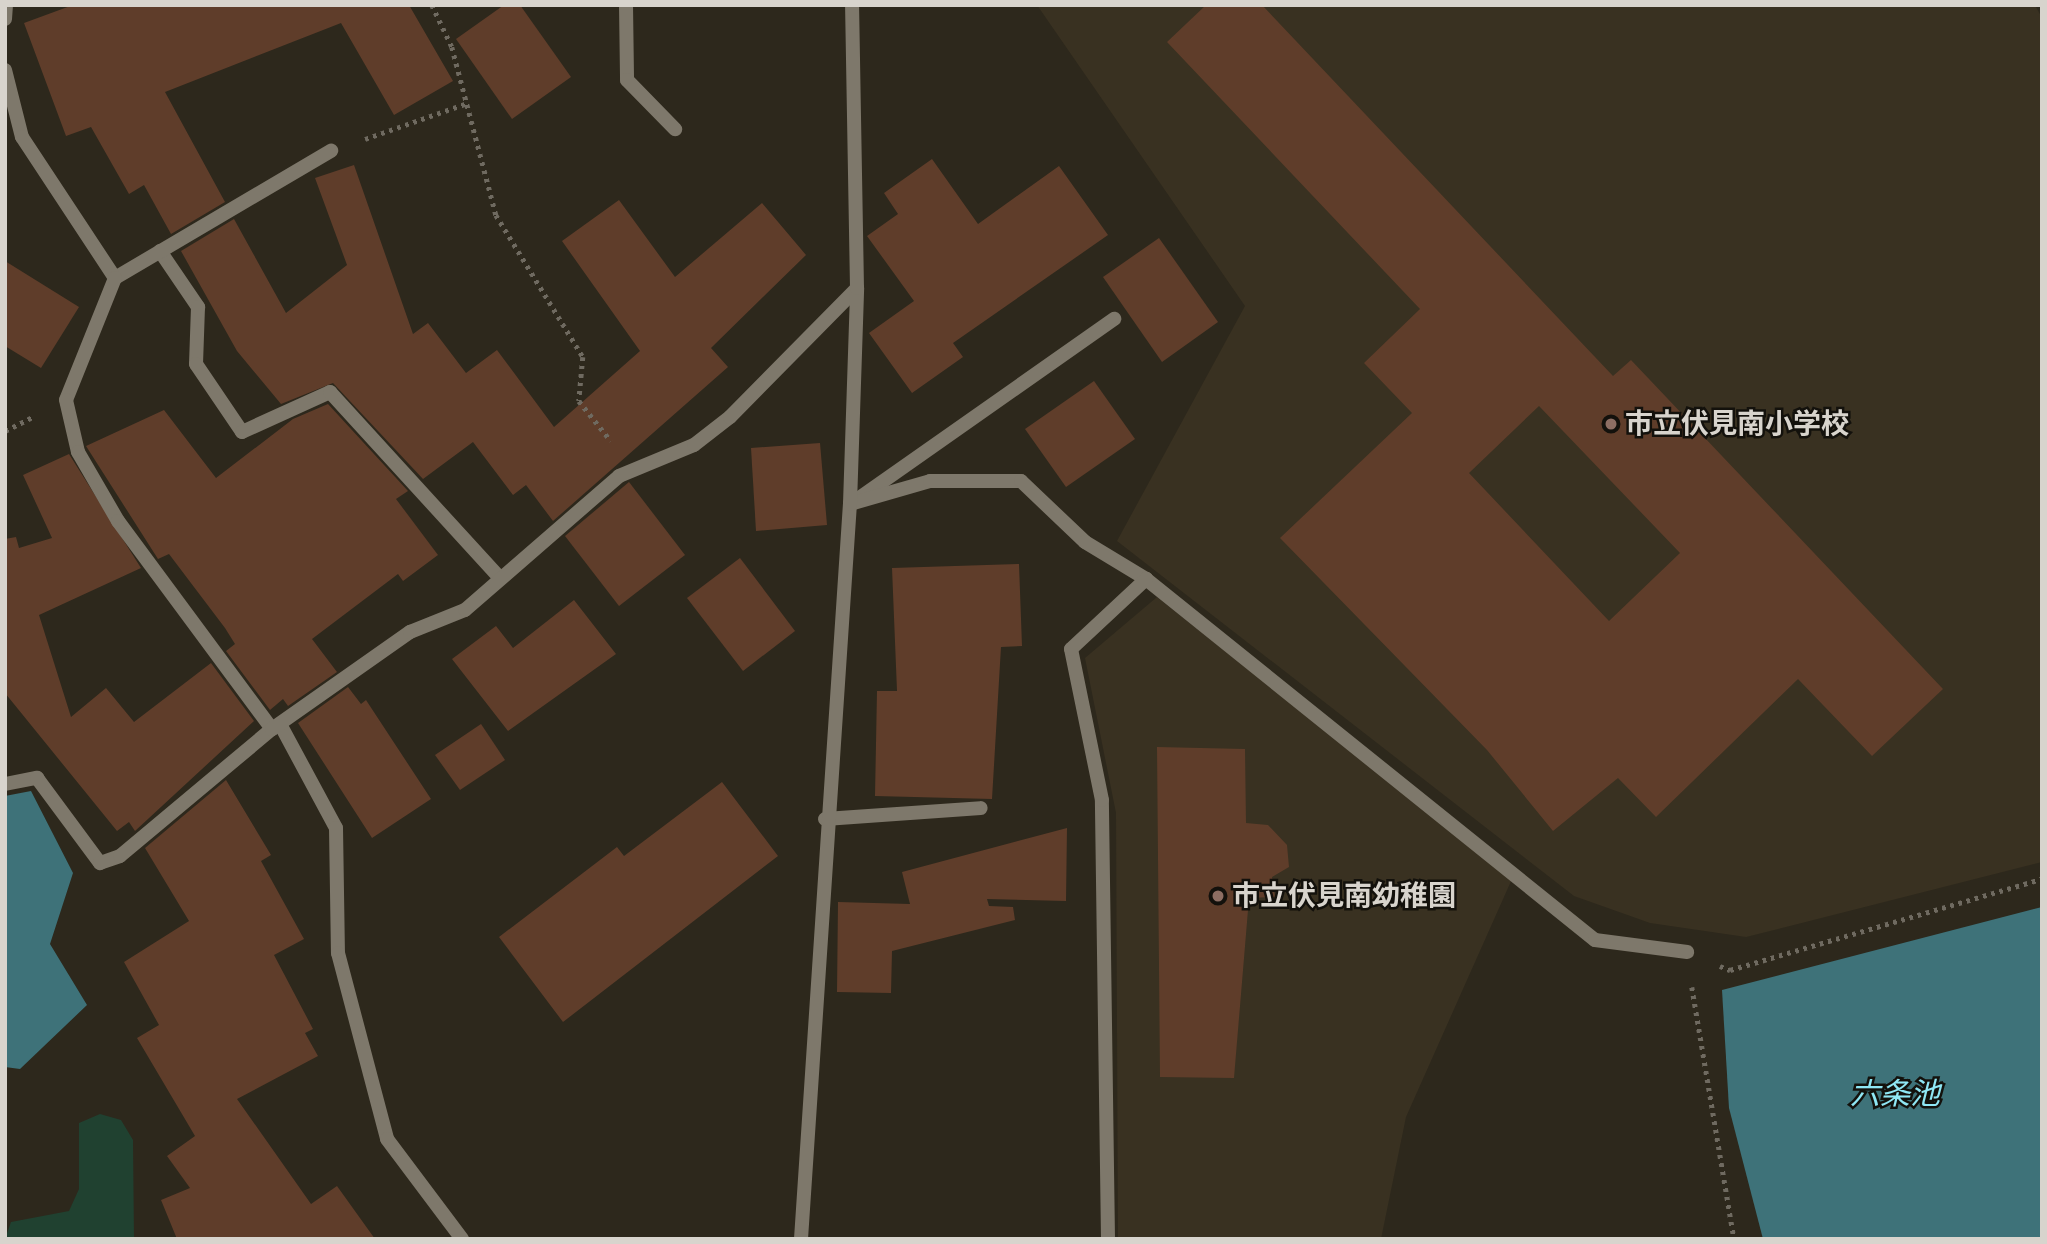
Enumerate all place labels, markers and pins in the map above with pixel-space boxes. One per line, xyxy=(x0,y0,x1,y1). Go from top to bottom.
place label: 市立伏見南小学校 xyxy=(1625,407,1849,441)
marker: 市立伏見南小学校 xyxy=(1603,416,1619,432)
place label: 市立伏見南幼稚園 xyxy=(1232,879,1456,913)
marker: 市立伏見南幼稚園 xyxy=(1210,888,1226,904)

